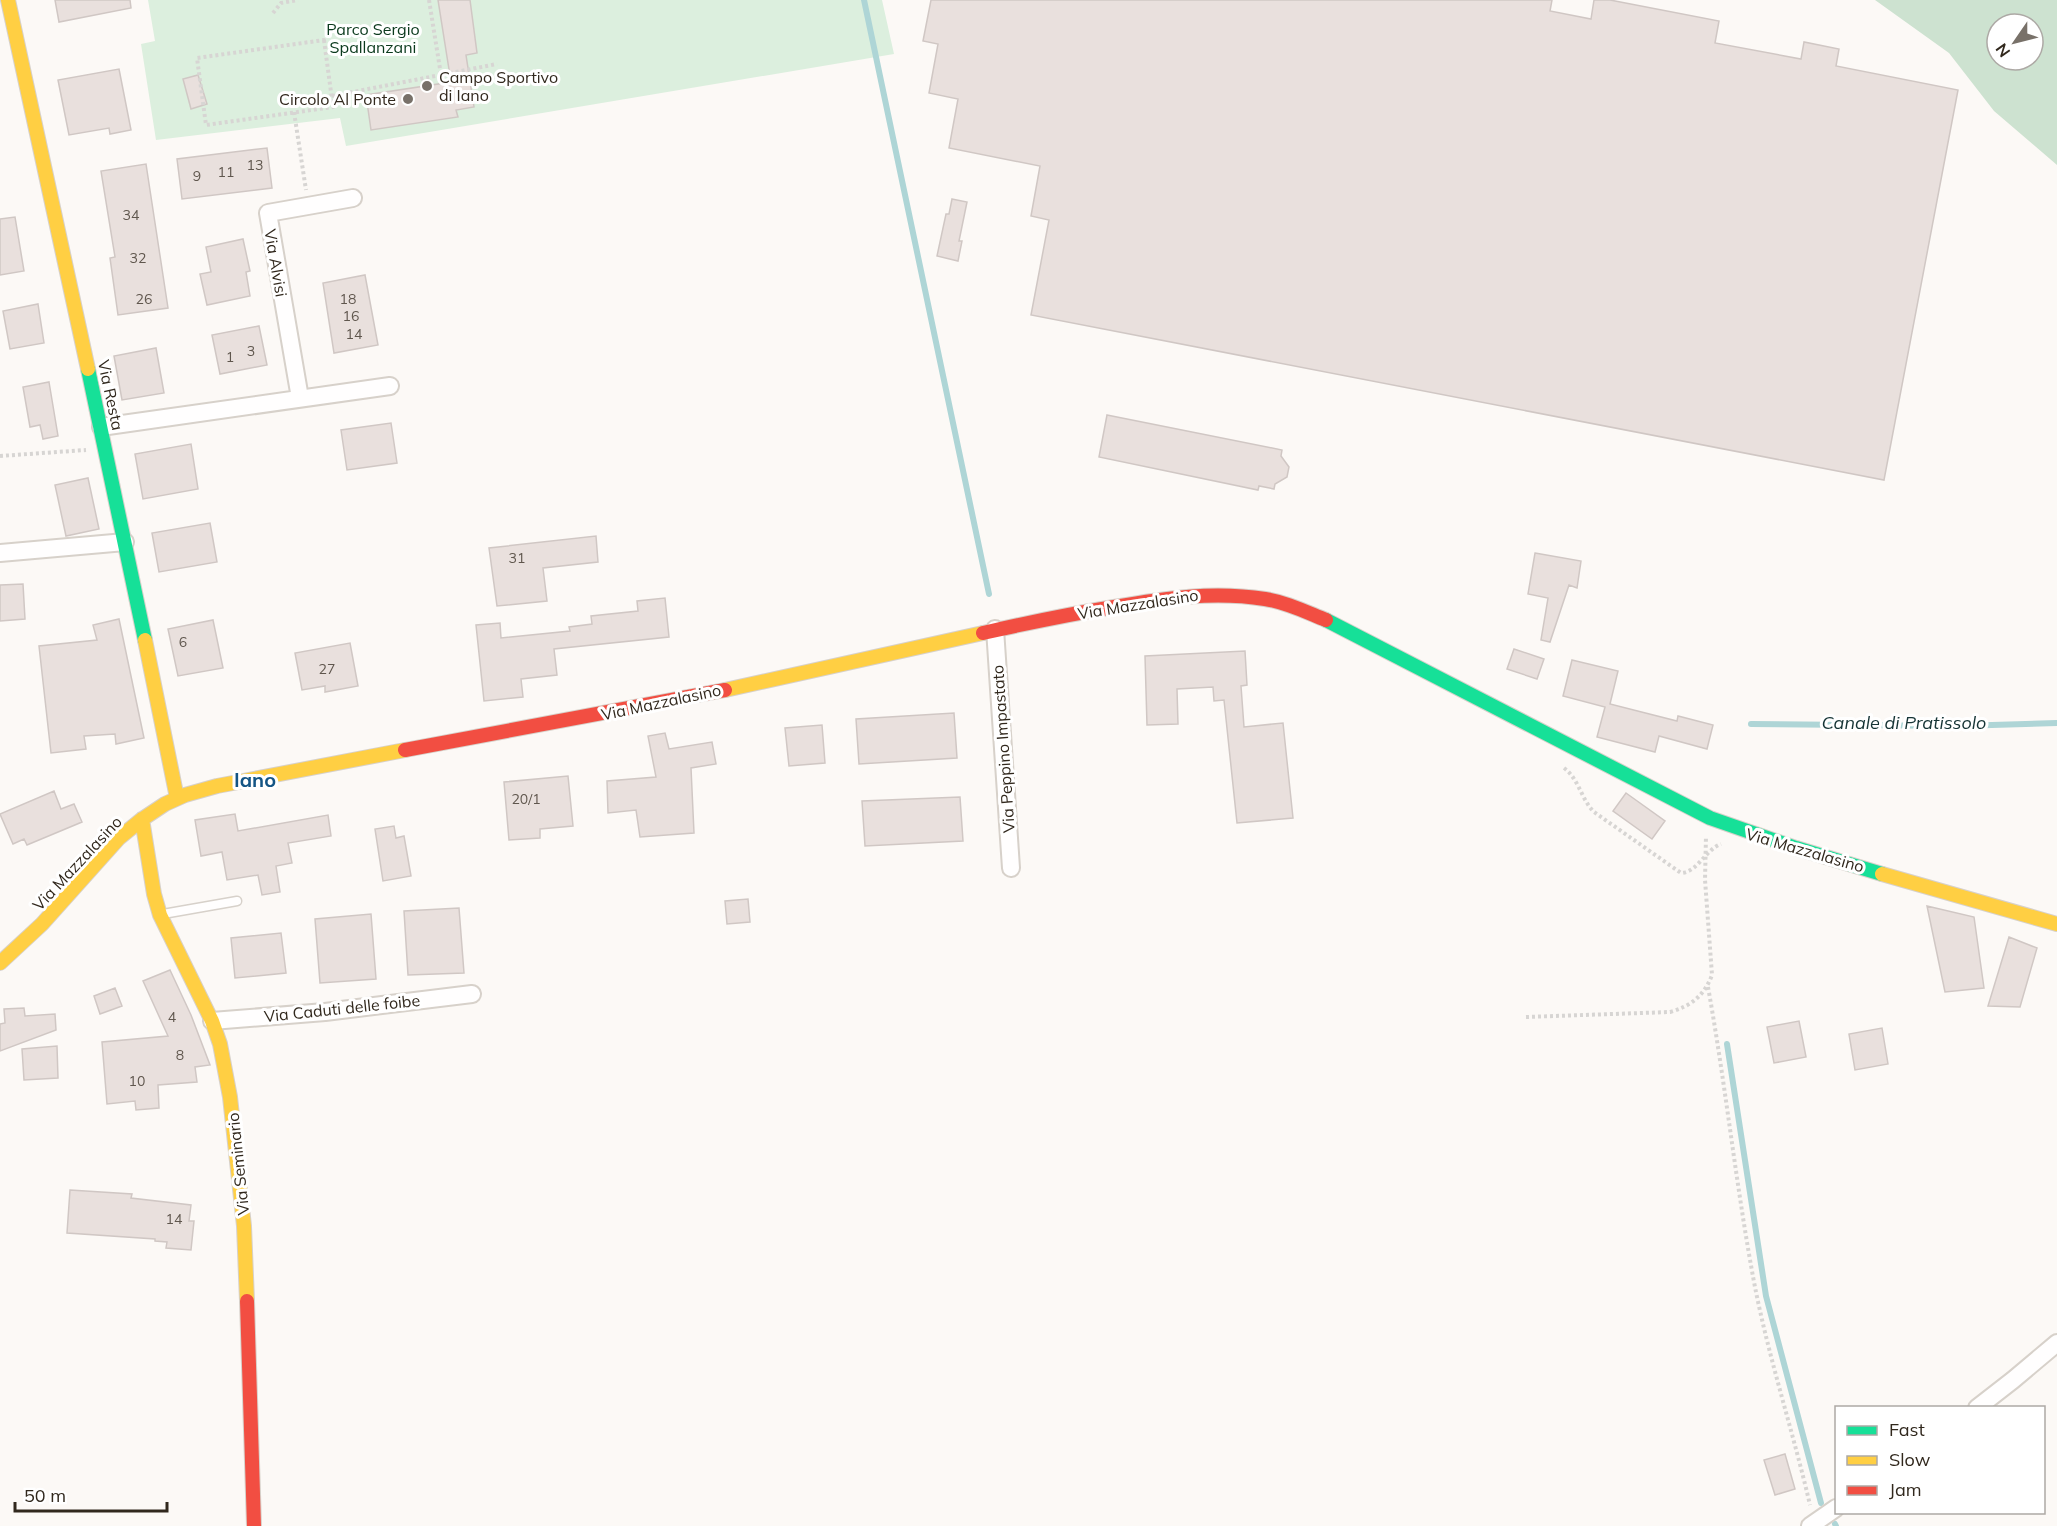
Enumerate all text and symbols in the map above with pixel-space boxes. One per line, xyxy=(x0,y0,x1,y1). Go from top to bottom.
north arrow xyxy=(1985,12,2045,72)
park label: Parco Sergio Spallanzani xyxy=(326,19,420,57)
text: N xyxy=(1991,40,2014,61)
place label: Campo Sportivo di Iano xyxy=(439,67,558,105)
marker: Campo Sportivo di Iano xyxy=(420,79,434,93)
place label: Circolo Al Ponte xyxy=(279,89,396,109)
marker: Circolo Al Ponte xyxy=(401,92,415,106)
house number: 13 xyxy=(247,156,263,174)
house number: 11 xyxy=(218,163,234,181)
house number: 9 xyxy=(193,167,201,185)
house number: 34 xyxy=(123,206,140,224)
street label: Via Alvisi xyxy=(260,228,292,298)
house number: 32 xyxy=(130,249,146,267)
house number: 26 xyxy=(136,290,152,308)
house number: 18 xyxy=(340,290,356,308)
house number: 16 xyxy=(343,307,359,325)
house number: 14 xyxy=(346,325,363,343)
house number: 3 xyxy=(247,342,255,360)
house number: 1 xyxy=(226,348,234,366)
street label: Via Resta xyxy=(94,358,128,432)
house number: 31 xyxy=(509,549,525,567)
street label: Via Mazzalasino xyxy=(1076,585,1200,623)
house number: 6 xyxy=(179,633,187,651)
house number: 27 xyxy=(319,660,335,678)
street label: Via Peppino Impastato xyxy=(987,664,1019,834)
street label: Via Mazzalasino xyxy=(599,680,723,724)
water label: Canale di Pratissolo xyxy=(1822,711,1986,734)
district label: Iano xyxy=(234,767,276,792)
house number: 20/1 xyxy=(511,790,541,808)
street label: Via Mazzalasino xyxy=(28,812,126,914)
street label: Via Mazzalasino xyxy=(1744,824,1866,876)
street label: Via Caduti delle foibe xyxy=(263,990,421,1026)
house number: 4 xyxy=(168,1008,177,1026)
house number: 8 xyxy=(176,1046,184,1064)
house number: 10 xyxy=(129,1072,145,1090)
street label: Via Seminario xyxy=(223,1112,253,1216)
house number: 14 xyxy=(166,1210,183,1228)
legend xyxy=(1835,1406,2045,1514)
text: Fast xyxy=(1889,1418,1925,1441)
text: Slow xyxy=(1889,1448,1931,1471)
scale bar xyxy=(15,1475,166,1513)
text: Jam xyxy=(1889,1478,1922,1501)
text: 50 m xyxy=(24,1484,66,1507)

